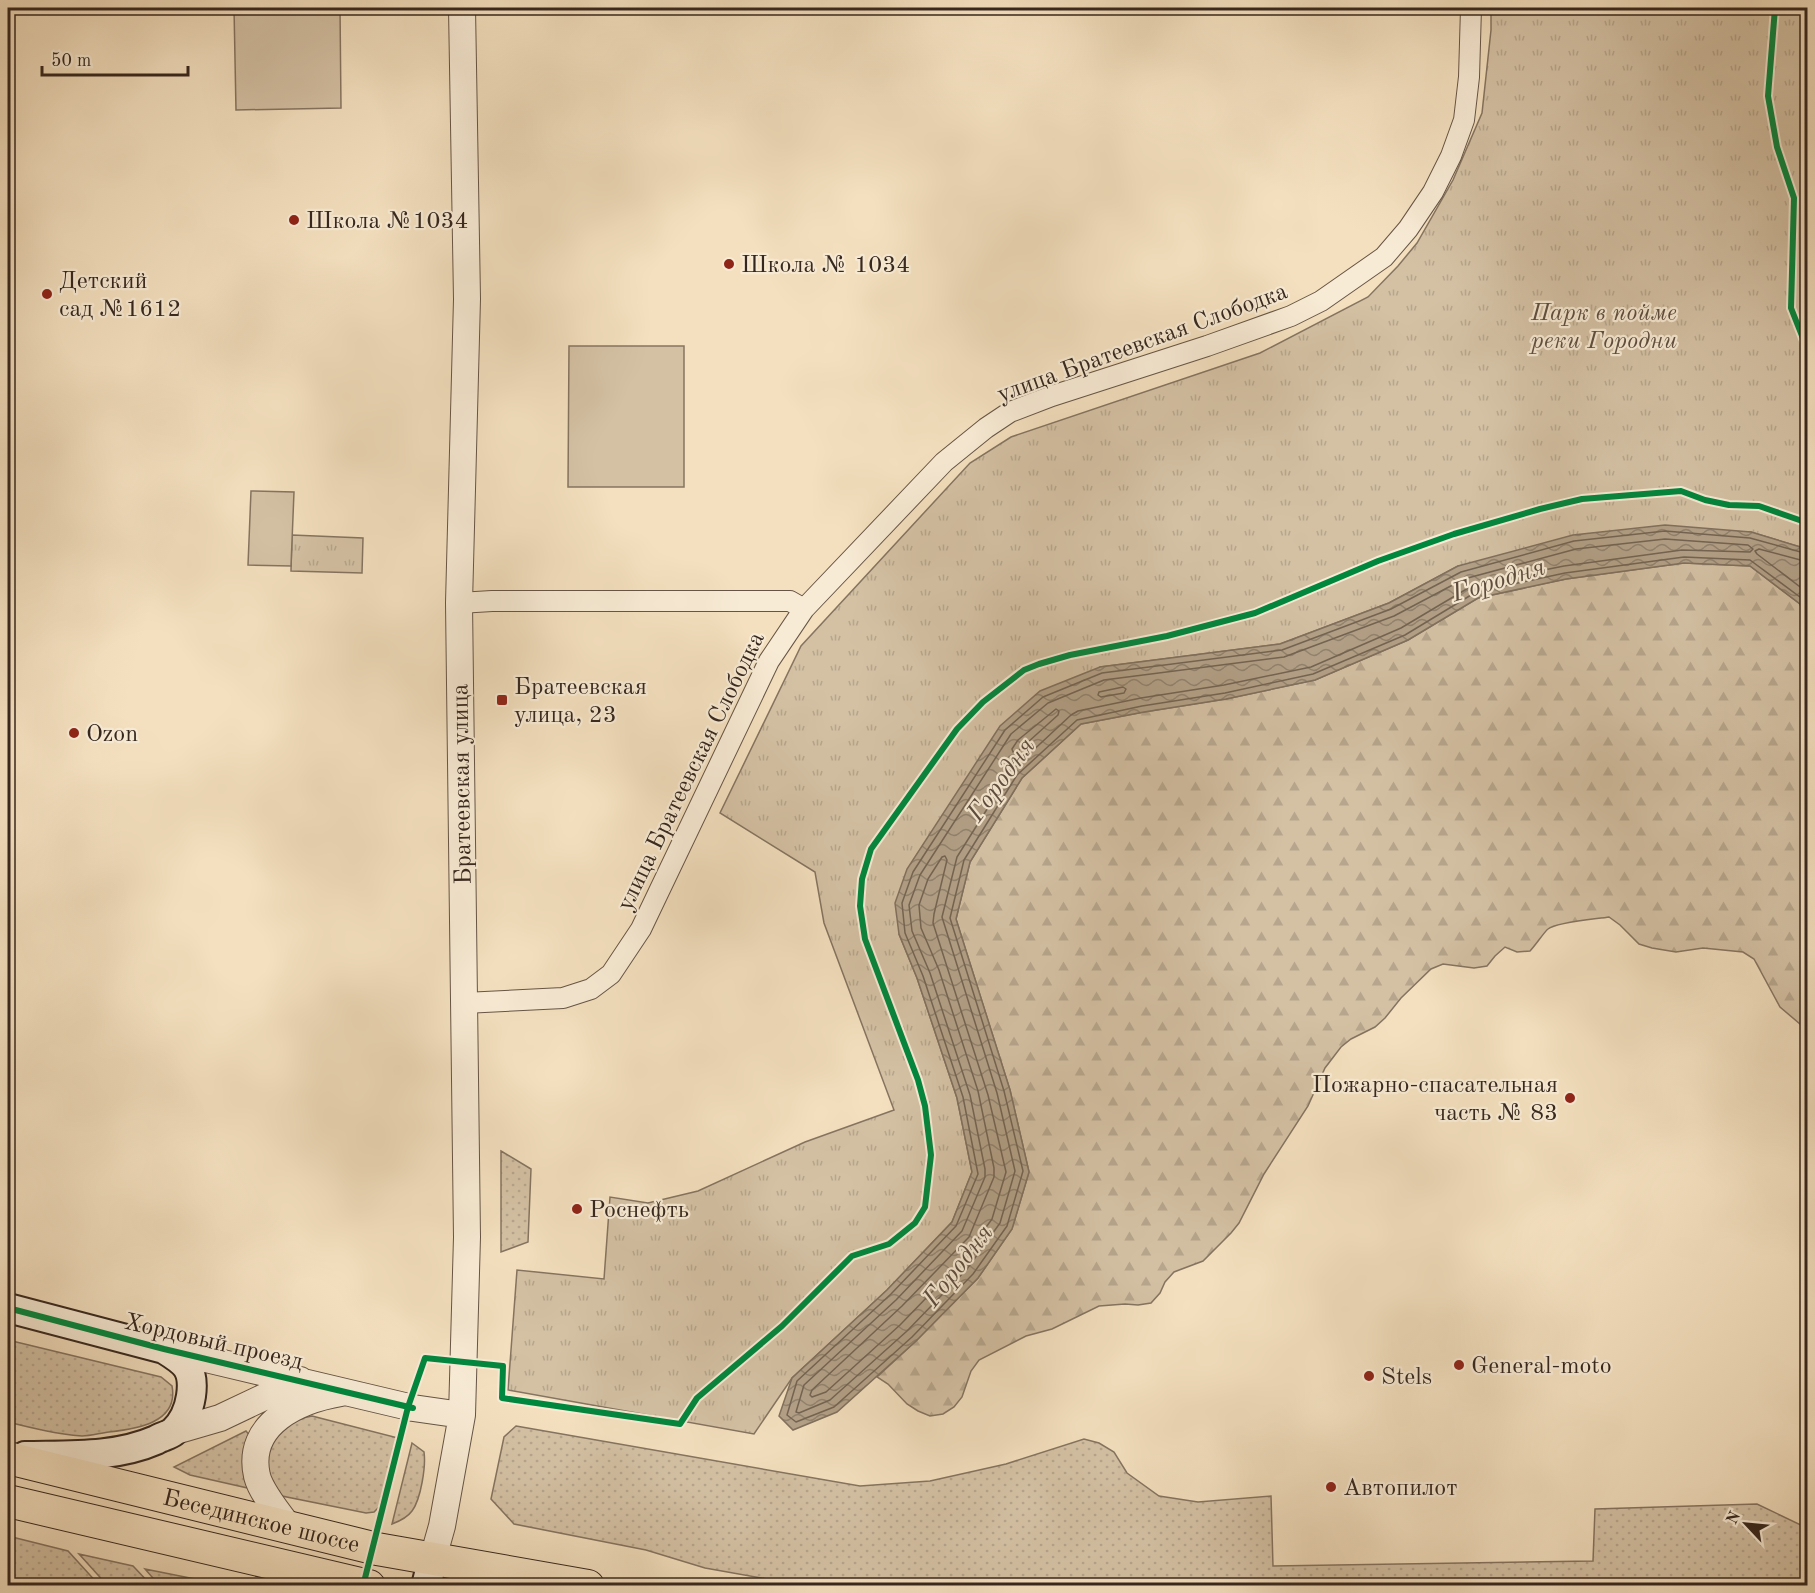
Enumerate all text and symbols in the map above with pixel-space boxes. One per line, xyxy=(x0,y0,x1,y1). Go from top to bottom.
scale bar xyxy=(42,39,188,77)
text: 50 m xyxy=(51,52,91,70)
place label: Школа №1034 xyxy=(306,210,468,234)
marker: Школа №1034 xyxy=(287,213,301,227)
place label: Школа № 1034 xyxy=(741,254,910,278)
marker: Школа № 1034 xyxy=(722,257,736,271)
place label: Детский сад №1612 xyxy=(59,270,181,322)
street label: улица Братеевская Слободка xyxy=(994,280,1291,408)
marker: Детский сад №1612 xyxy=(40,287,54,301)
park label: Парк в пойме реки Городни xyxy=(1529,302,1678,354)
water label: Городня xyxy=(1448,554,1549,608)
street label: улица Братеевская Слободка xyxy=(614,629,770,915)
place label: Братеевская улица, 23 xyxy=(514,676,647,728)
street label: Братеевская улица xyxy=(449,683,477,885)
marker: Братеевская улица, 23 xyxy=(495,693,509,707)
place label: Ozon xyxy=(86,723,138,747)
marker: Ozon xyxy=(67,726,81,740)
water label: Городня xyxy=(962,733,1041,828)
place label: Пожарно-спасательная часть № 83 xyxy=(1312,1074,1558,1126)
marker: Пожарно-спасательная часть № 83 xyxy=(1563,1091,1577,1105)
place label: Роснефть xyxy=(589,1199,689,1223)
marker: Роснефть xyxy=(570,1202,584,1216)
water label: Городня xyxy=(918,1220,999,1313)
street label: Хордовый проезд xyxy=(122,1311,305,1375)
place label: General-moto xyxy=(1471,1355,1612,1379)
marker: General-moto xyxy=(1452,1358,1466,1372)
place label: Stels xyxy=(1381,1366,1432,1390)
marker: Stels xyxy=(1362,1369,1376,1383)
place label: Автопилот xyxy=(1343,1477,1457,1501)
marker: Автопилот xyxy=(1324,1480,1338,1494)
street label: Бесединское шоссе xyxy=(160,1487,362,1558)
north arrow xyxy=(1716,1494,1776,1554)
text: N xyxy=(1724,1509,1745,1527)

